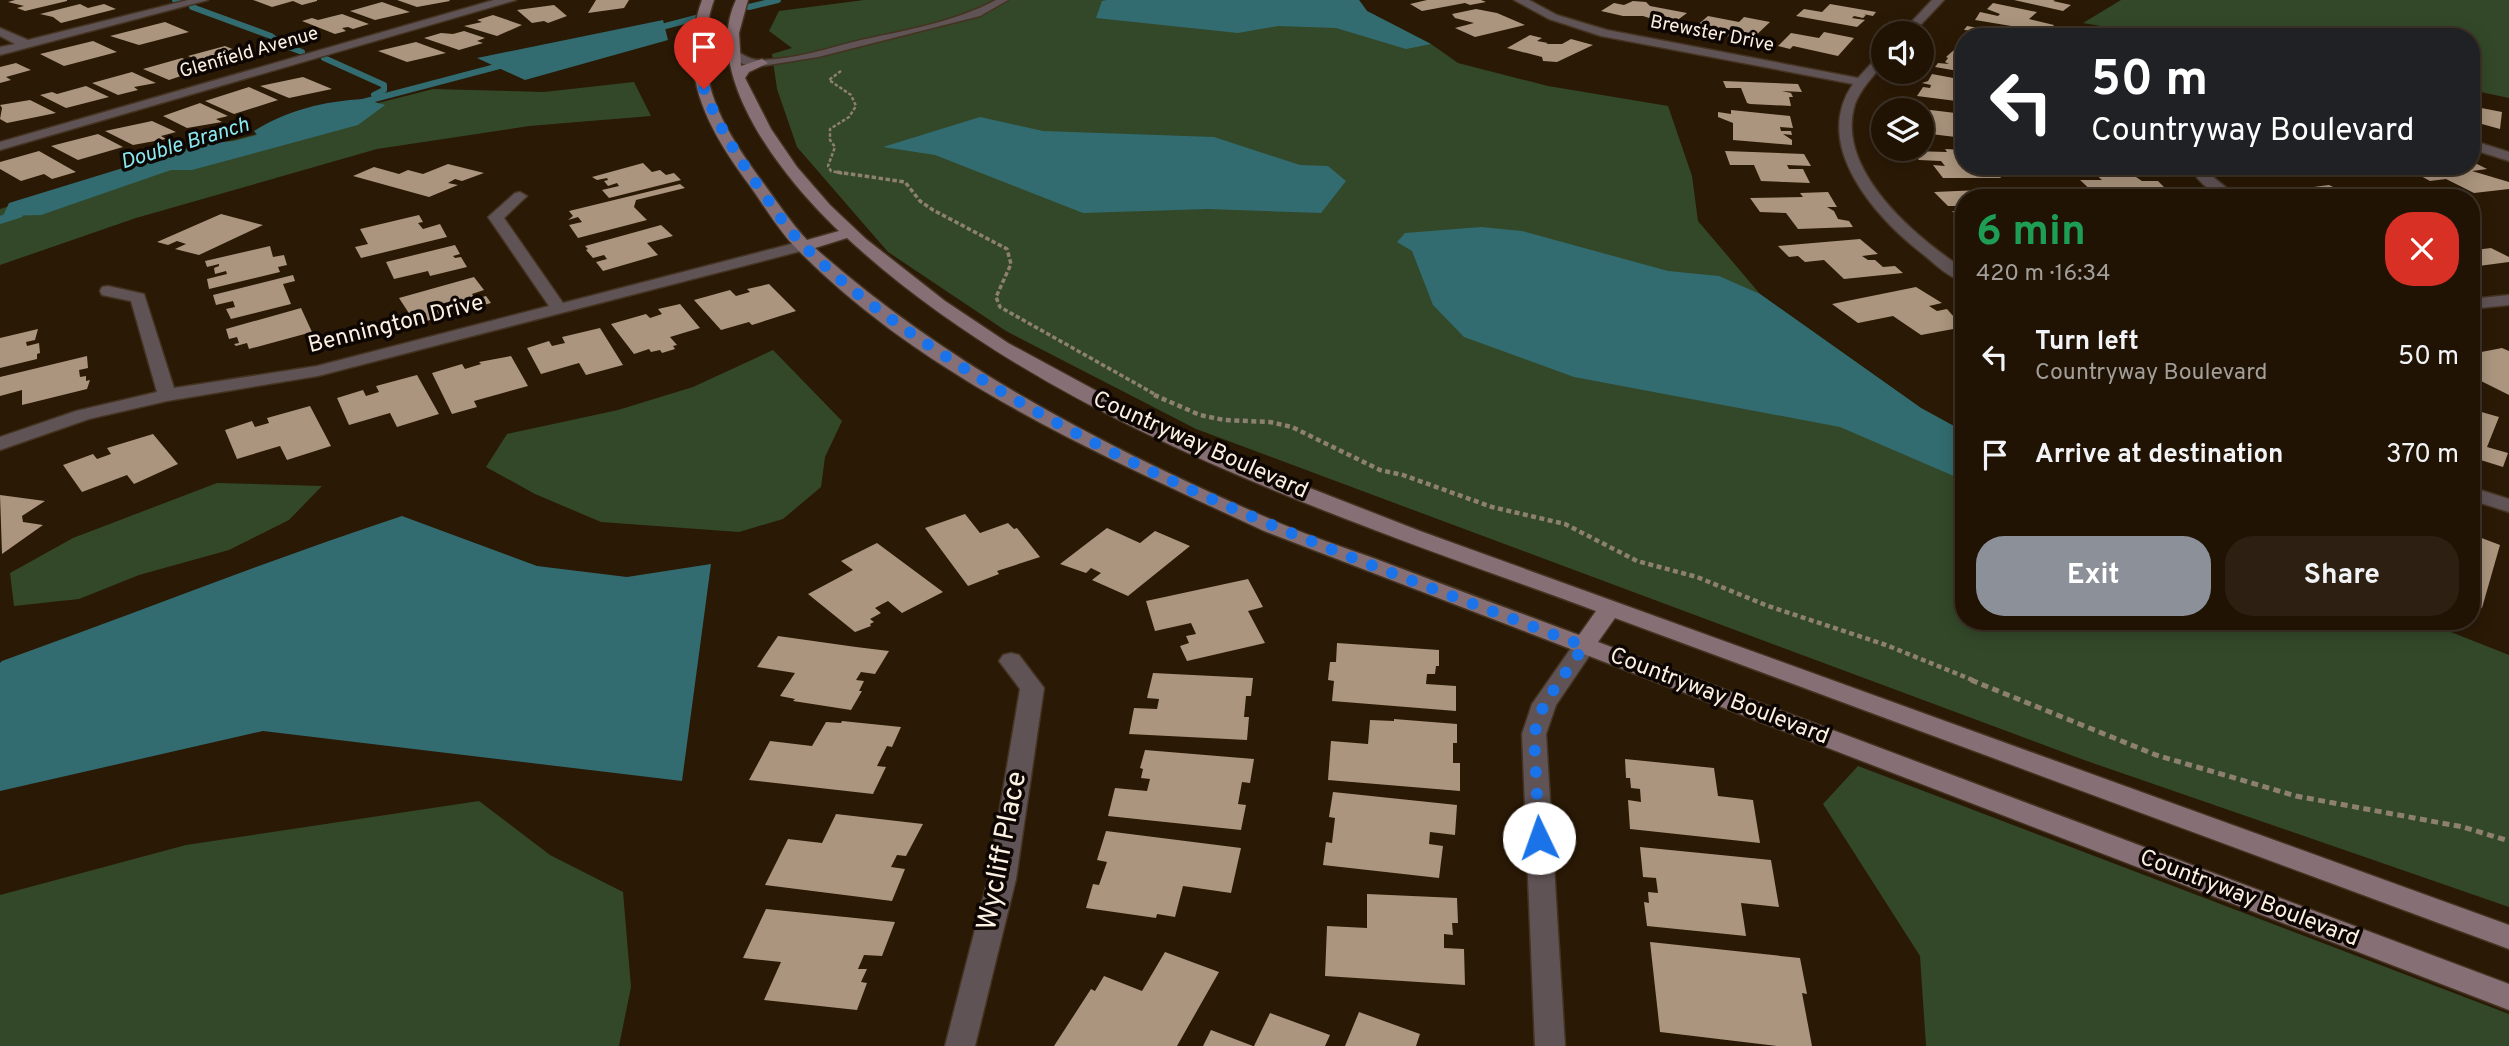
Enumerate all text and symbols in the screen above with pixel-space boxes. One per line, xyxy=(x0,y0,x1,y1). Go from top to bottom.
street label: Brewster Drive xyxy=(1648,10,1776,58)
pin xyxy=(674,17,734,89)
map controls xyxy=(1871,21,1934,161)
button: sound xyxy=(1871,21,1934,84)
street label: Glenfield Avenue xyxy=(177,22,321,84)
icon: arrive xyxy=(685,28,723,66)
text: 50 m xyxy=(2091,51,2208,113)
icon: left xyxy=(1976,56,2067,147)
button: layers xyxy=(1871,98,1934,161)
water label: Double Branch xyxy=(117,111,253,176)
text: Countryway Boulevard xyxy=(2091,112,2415,152)
text: 6 min xyxy=(1976,207,2086,260)
button: close xyxy=(2385,212,2459,286)
text: 420 m · 16:34 xyxy=(1976,260,2110,289)
street label: Bennington Drive xyxy=(305,289,487,361)
text: Turn left xyxy=(2035,326,2139,359)
icon: left xyxy=(1976,338,2014,376)
text: 50 m xyxy=(2398,341,2459,374)
text: Countryway Boulevard xyxy=(2035,359,2268,388)
street label: Countryway Boulevard xyxy=(1088,385,1312,507)
icon: arrive xyxy=(1976,436,2014,474)
text: Arrive at destination xyxy=(2035,439,2283,472)
text: 370 m xyxy=(2386,439,2459,472)
button: Exit xyxy=(1976,536,2211,616)
button: Share xyxy=(2225,536,2459,616)
street label: Countryway Boulevard xyxy=(1605,642,1833,752)
street label: Wycliff Place xyxy=(970,768,1036,934)
position arrow xyxy=(1502,801,1576,875)
street label: Countryway Boulevard xyxy=(2135,844,2363,954)

